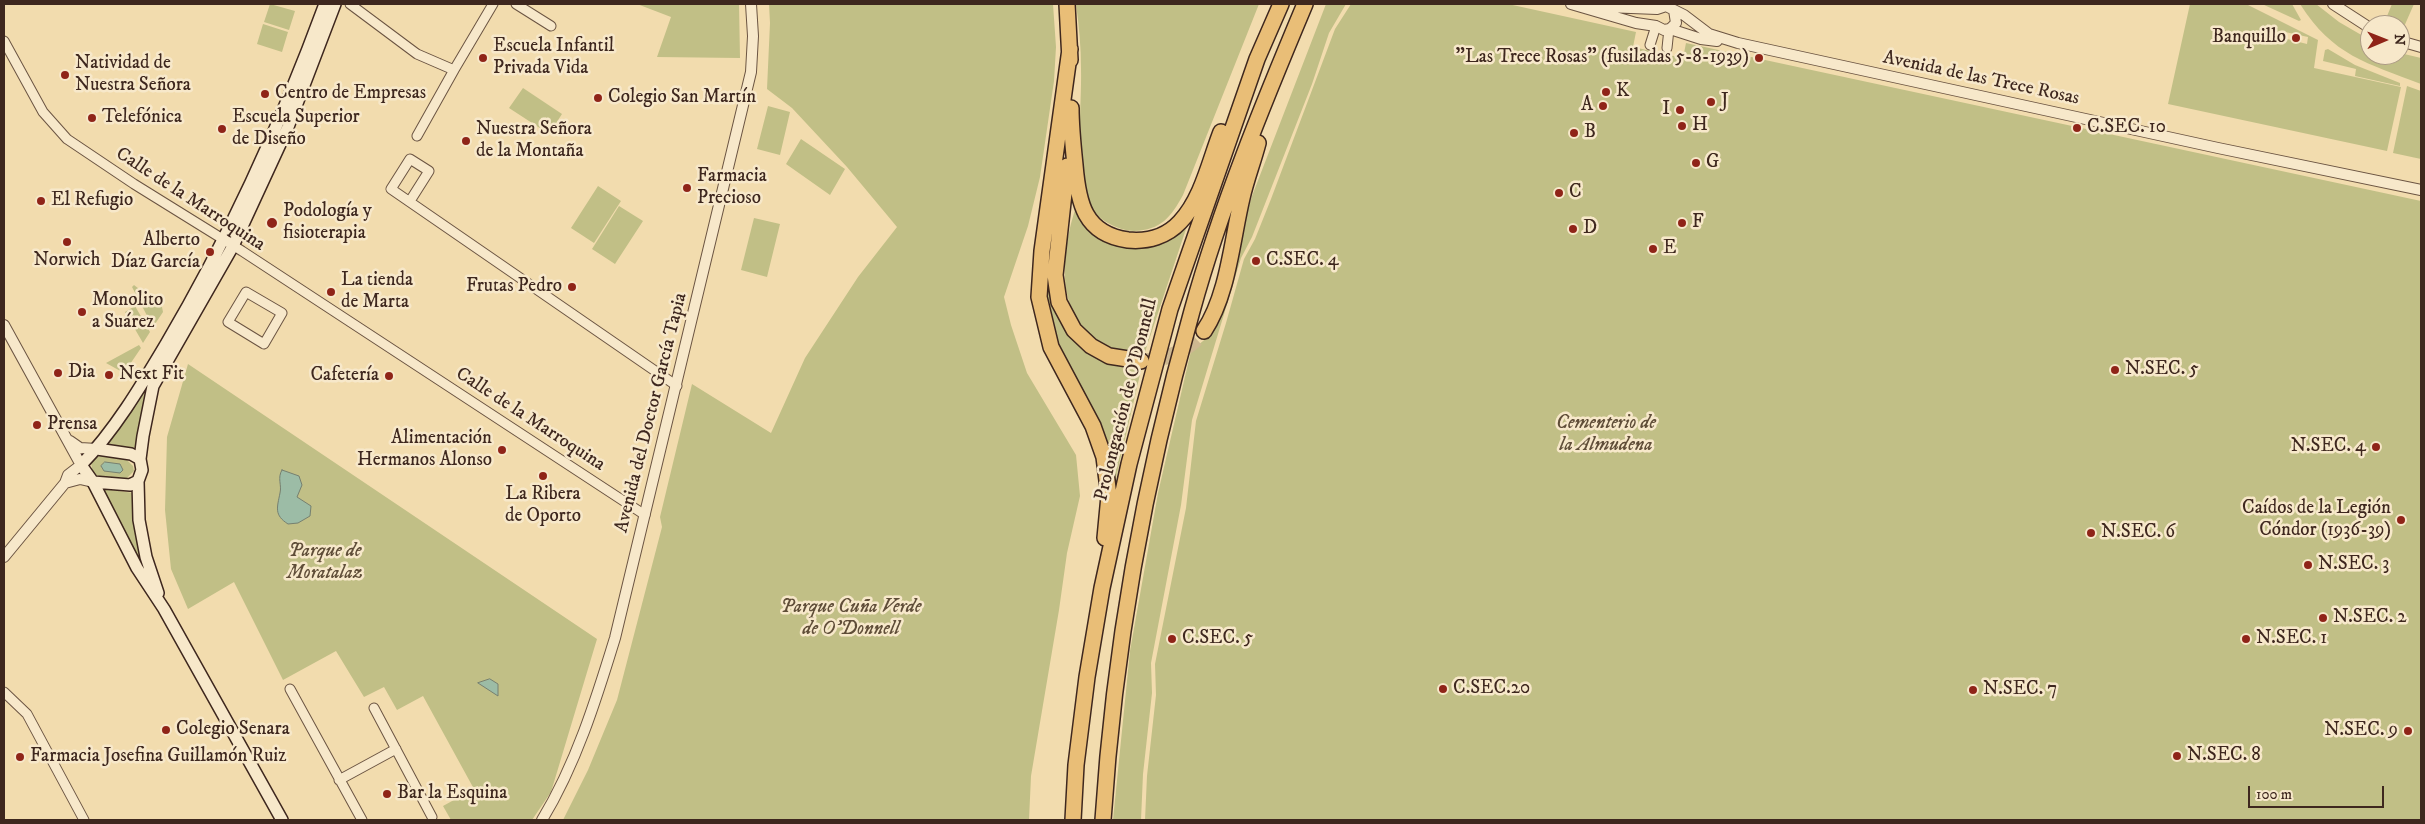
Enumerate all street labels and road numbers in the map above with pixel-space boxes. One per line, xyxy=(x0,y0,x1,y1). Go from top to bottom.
street label: Avenida de las Trece Rosas xyxy=(1881,47,2081,111)
street label: Calle de la Marroquina xyxy=(111,143,269,257)
street label: Avenida del Doctor García Tapia xyxy=(611,291,693,535)
street label: Prolongación de O'Donnell xyxy=(1091,296,1163,504)
street label: Calle de la Marroquina xyxy=(451,363,609,477)

